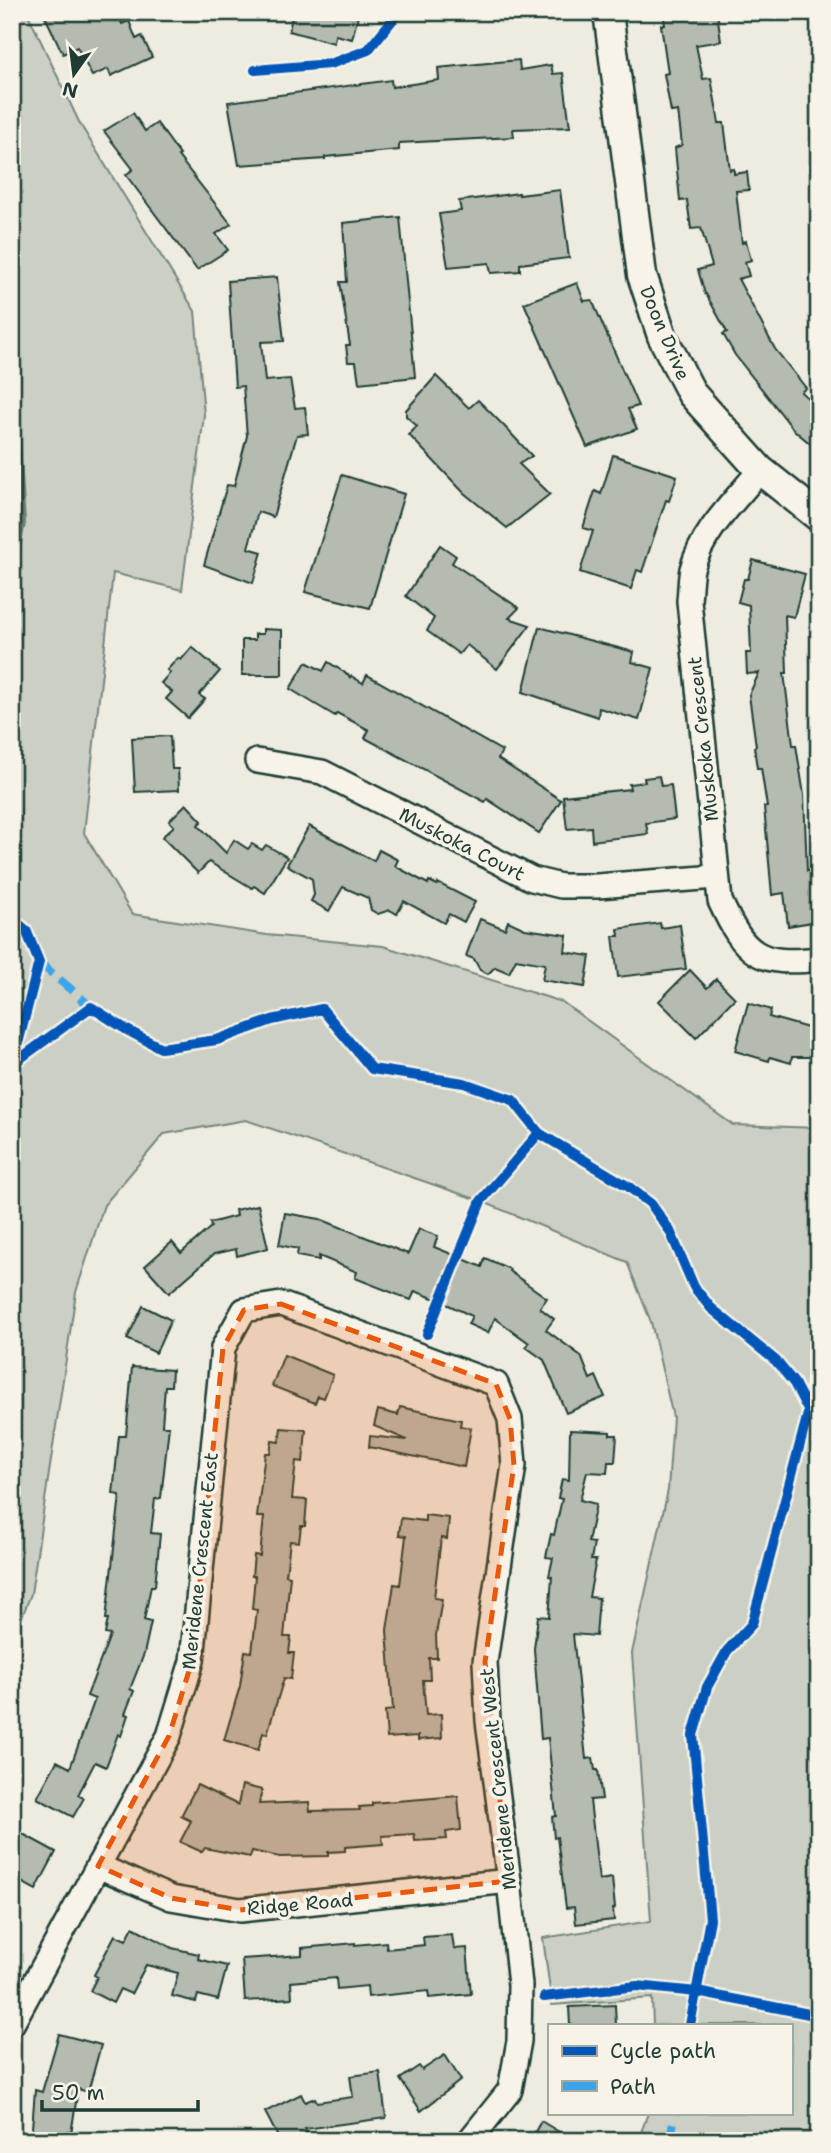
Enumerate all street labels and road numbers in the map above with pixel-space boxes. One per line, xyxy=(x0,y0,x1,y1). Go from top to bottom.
street label: Doon Drive xyxy=(634,282,696,384)
street label: Muskoka Crescent xyxy=(682,655,724,823)
street label: Muskoka Court xyxy=(395,802,529,886)
street label: Meridene Crescent East xyxy=(176,1451,224,1671)
street label: Meridene Crescent West xyxy=(474,1667,522,1891)
street label: Ridge Road xyxy=(246,1887,354,1921)

